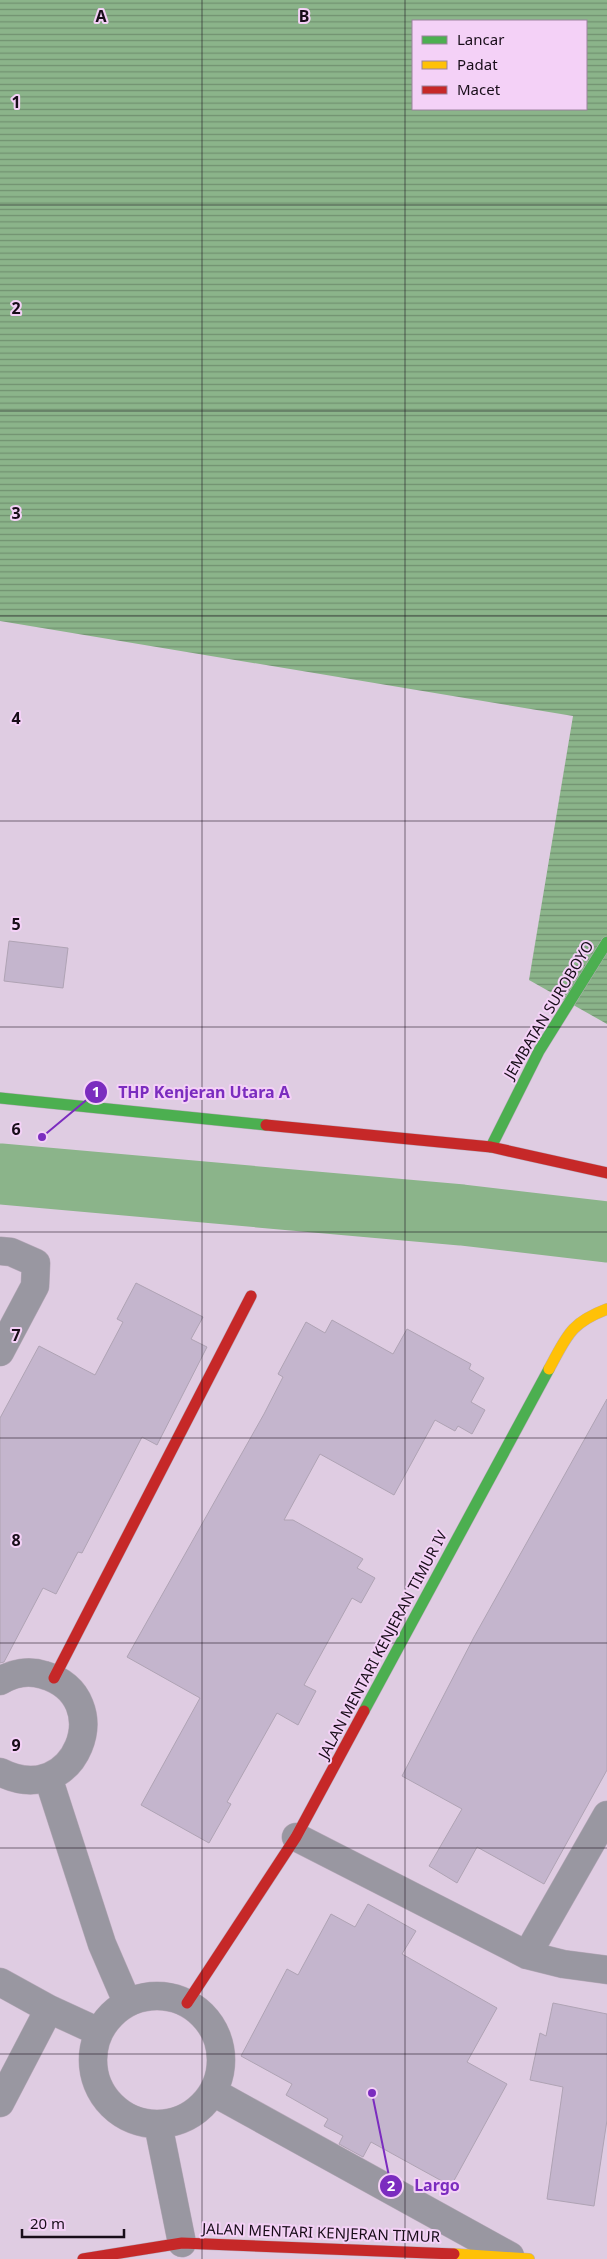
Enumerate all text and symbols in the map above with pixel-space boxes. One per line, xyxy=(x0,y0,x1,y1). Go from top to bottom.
text: A xyxy=(95,5,107,27)
text: B xyxy=(299,5,309,27)
legend xyxy=(412,20,587,110)
text: Lancar xyxy=(457,29,504,49)
text: Padat xyxy=(457,54,498,74)
text: Macet xyxy=(457,79,501,99)
text: 1 xyxy=(11,91,21,113)
text: 2 xyxy=(11,297,21,319)
text: 3 xyxy=(11,502,21,524)
text: 4 xyxy=(11,707,21,729)
text: 5 xyxy=(11,913,21,935)
street label: JEMBATAN SUROBOYO xyxy=(498,937,597,1084)
callout: THP Kenjeran Utara A xyxy=(84,1076,300,1107)
text: 1 xyxy=(92,1081,100,1101)
text: THP Kenjeran Utara A xyxy=(118,1081,291,1103)
text: 6 xyxy=(11,1118,21,1140)
text: 7 xyxy=(11,1324,21,1346)
street label: JALAN MENTARI KENJERAN TIMUR IV xyxy=(312,1527,451,1764)
text: 8 xyxy=(11,1529,21,1551)
text: 9 xyxy=(11,1734,21,1756)
callout: Largo xyxy=(379,2170,470,2201)
text: Largo xyxy=(414,2174,460,2196)
text: 2 xyxy=(387,2175,396,2195)
scale bar xyxy=(22,2206,125,2238)
text: 20 m xyxy=(30,2213,65,2233)
street label: JALAN MENTARI KENJERAN TIMUR xyxy=(200,2218,441,2246)

